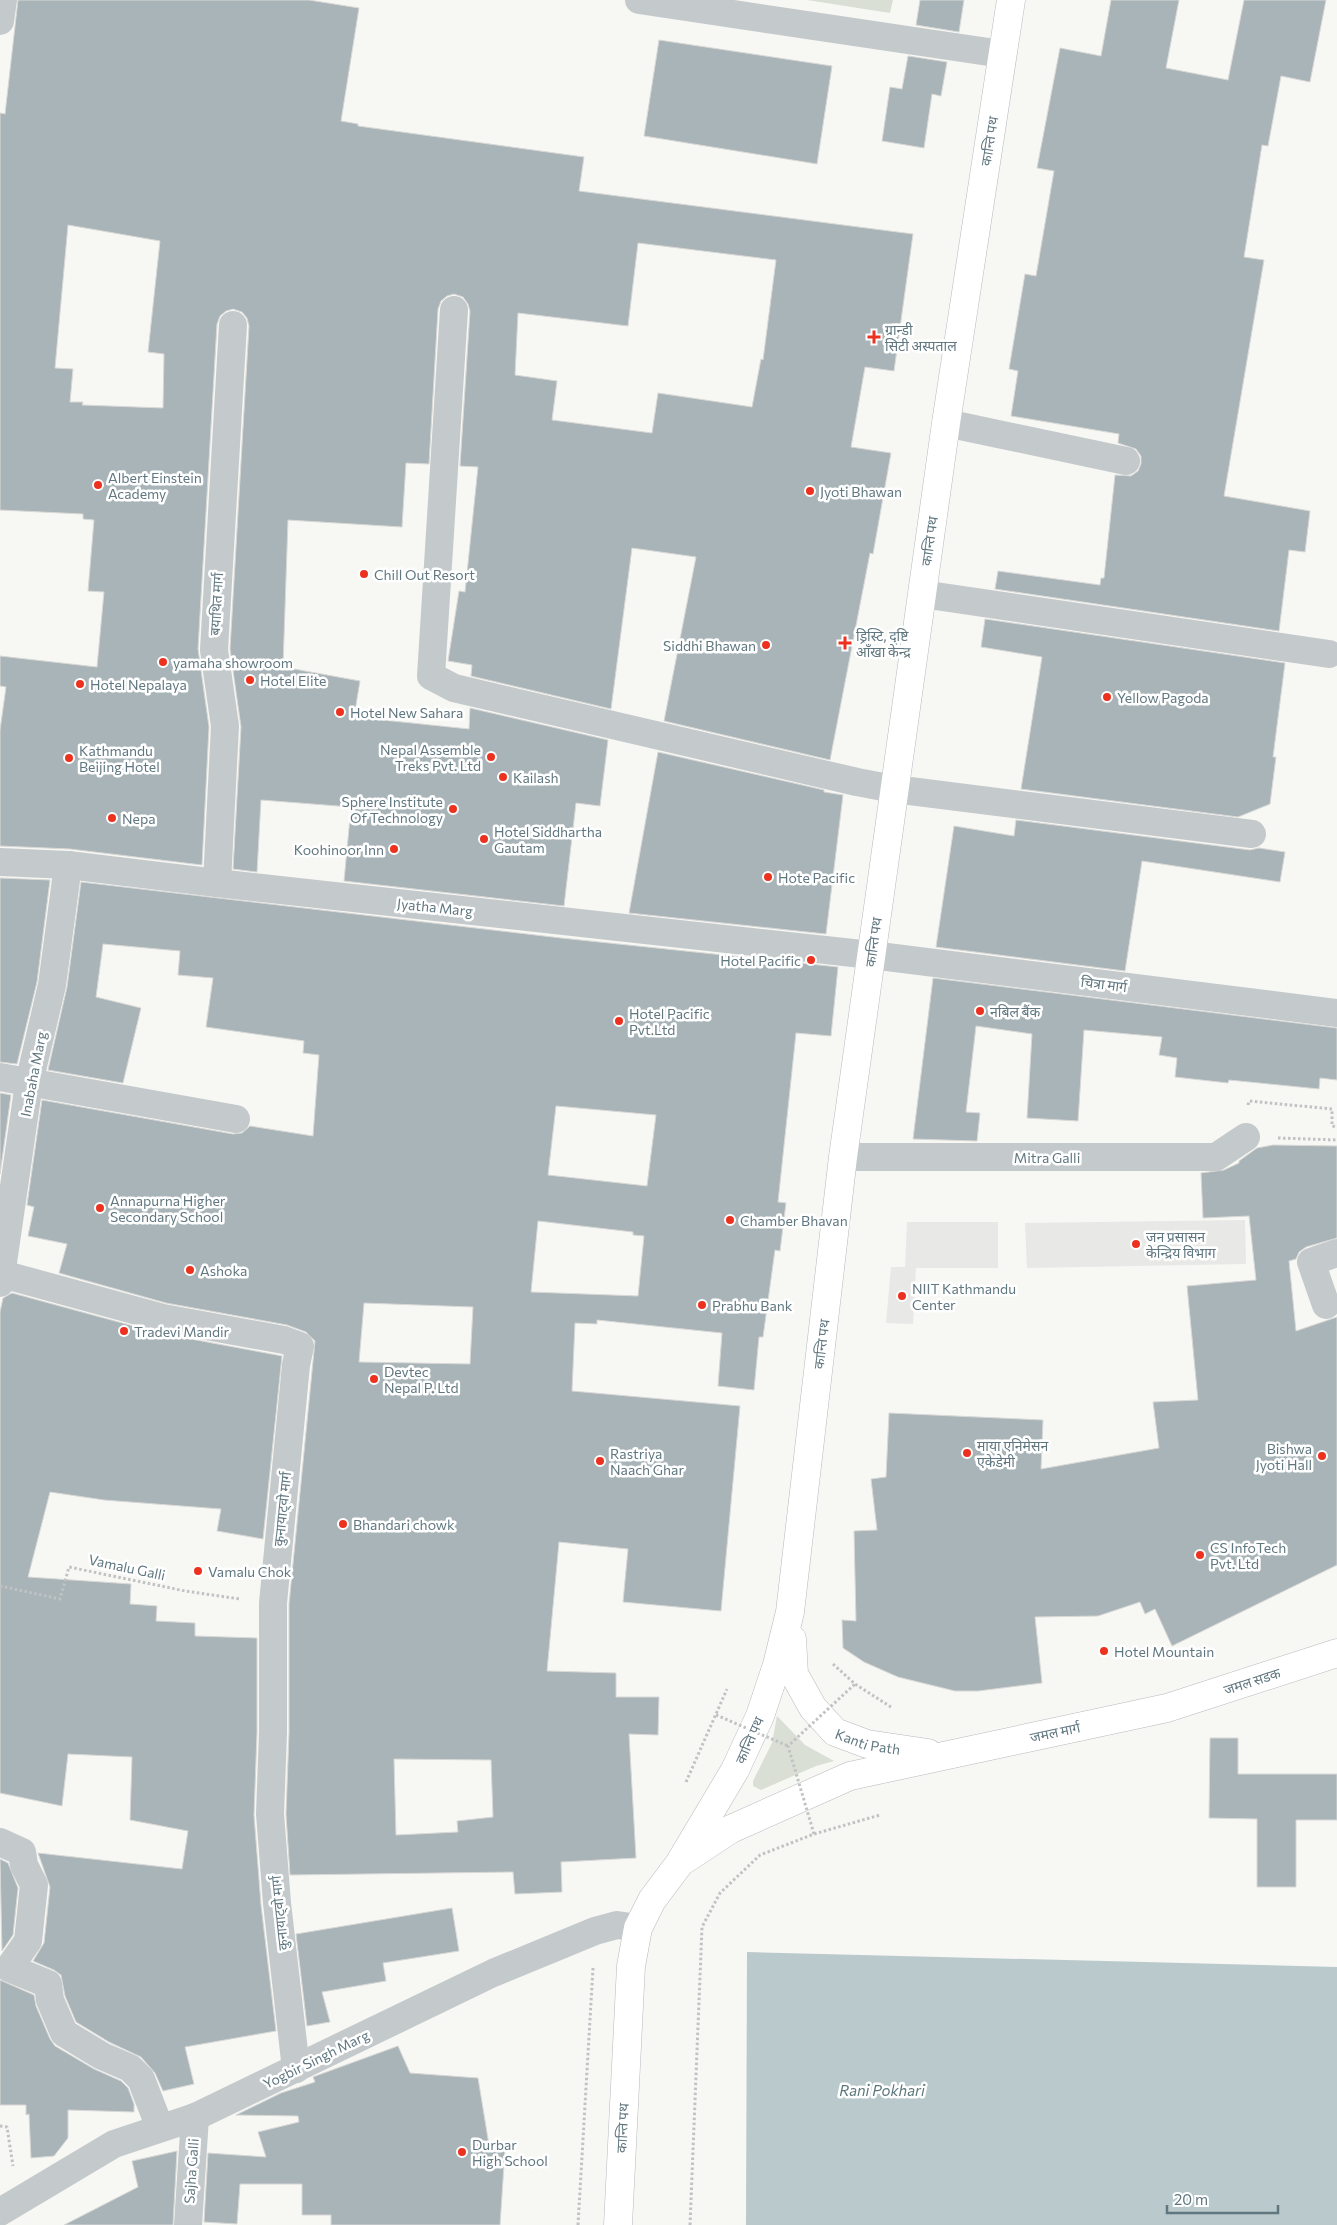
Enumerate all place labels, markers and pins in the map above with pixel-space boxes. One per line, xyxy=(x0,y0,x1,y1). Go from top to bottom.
place label: ग्रान्डी सिटी अस्पताल xyxy=(885,321,957,354)
marker: ग्रान्डी सिटी अस्पताल xyxy=(867,330,881,344)
place label: Albert Einstein Academy xyxy=(108,469,202,502)
marker: Albert Einstein Academy xyxy=(92,479,104,491)
place label: Jyoti Bhawan xyxy=(820,483,902,500)
marker: Jyoti Bhawan xyxy=(804,485,816,497)
place label: Chill Out Resort xyxy=(374,566,475,583)
marker: Chill Out Resort xyxy=(358,568,370,580)
place label: ड्रिस्टि, दृष्टि आँखा केन्द्र xyxy=(856,627,911,660)
marker: ड्रिस्टि, दृष्टि आँखा केन्द्र xyxy=(838,636,852,650)
place label: Siddhi Bhawan xyxy=(663,637,756,654)
marker: Siddhi Bhawan xyxy=(760,639,772,651)
place label: yamaha showroom xyxy=(173,654,293,671)
marker: yamaha showroom xyxy=(157,656,169,668)
place label: Hotel Elite xyxy=(260,672,327,689)
marker: Hotel Elite xyxy=(244,674,256,686)
place label: Hotel Nepalaya xyxy=(90,676,187,693)
marker: Hotel Nepalaya xyxy=(74,678,86,690)
place label: Yellow Pagoda xyxy=(1117,689,1209,706)
marker: Yellow Pagoda xyxy=(1101,691,1113,703)
place label: Hotel New Sahara xyxy=(350,704,463,721)
marker: Hotel New Sahara xyxy=(334,706,346,718)
place label: Nepal Assemble Treks Pvt. Ltd xyxy=(380,741,481,774)
place label: Kathmandu Beijing Hotel xyxy=(79,742,160,775)
marker: Nepal Assemble Treks Pvt. Ltd xyxy=(485,751,497,763)
marker: Kathmandu Beijing Hotel xyxy=(63,752,75,764)
place label: Kailash xyxy=(513,769,559,786)
marker: Kailash xyxy=(497,771,509,783)
place label: Sphere Institute Of Technology xyxy=(341,793,443,826)
marker: Sphere Institute Of Technology xyxy=(447,803,459,815)
place label: Nepa xyxy=(122,810,156,827)
marker: Nepa xyxy=(106,812,118,824)
place label: Hotel Siddhartha Gautam xyxy=(494,823,602,856)
marker: Hotel Siddhartha Gautam xyxy=(478,833,490,845)
place label: Koohinoor Inn xyxy=(294,841,384,858)
marker: Koohinoor Inn xyxy=(388,843,400,855)
place label: Hote Pacific xyxy=(778,869,855,886)
marker: Hote Pacific xyxy=(762,871,774,883)
place label: Hotel Pacific xyxy=(720,952,801,969)
marker: Hotel Pacific xyxy=(805,954,817,966)
place label: नबिल बैंक xyxy=(990,1003,1041,1020)
place label: Hotel Pacific Pvt.Ltd xyxy=(629,1005,710,1038)
marker: नबिल बैंक xyxy=(974,1005,986,1017)
marker: Hotel Pacific Pvt.Ltd xyxy=(613,1015,625,1027)
place label: Annapurna Higher Secondary School xyxy=(110,1192,226,1225)
marker: Annapurna Higher Secondary School xyxy=(94,1202,106,1214)
place label: Chamber Bhavan xyxy=(740,1212,848,1229)
marker: Chamber Bhavan xyxy=(724,1214,736,1226)
place label: जन प्रसासन केन्द्रिय विभाग xyxy=(1146,1228,1217,1261)
marker: जन प्रसासन केन्द्रिय विभाग xyxy=(1130,1238,1142,1250)
place label: Ashoka xyxy=(200,1262,247,1279)
marker: Ashoka xyxy=(184,1264,196,1276)
place label: NIIT Kathmandu Center xyxy=(912,1280,1016,1313)
marker: NIIT Kathmandu Center xyxy=(896,1290,908,1302)
place label: Prabhu Bank xyxy=(712,1297,793,1314)
marker: Prabhu Bank xyxy=(696,1299,708,1311)
place label: Tradevi Mandir xyxy=(134,1323,230,1340)
marker: Tradevi Mandir xyxy=(118,1325,130,1337)
place label: Devtec Nepal P. Ltd xyxy=(384,1363,458,1396)
marker: Devtec Nepal P. Ltd xyxy=(368,1373,380,1385)
place label: माया एनिमेसन एकेडेमी xyxy=(977,1437,1048,1470)
place label: Bishwa Jyoti Hall xyxy=(1256,1440,1312,1473)
place label: Rastriya Naach Ghar xyxy=(610,1445,684,1478)
marker: माया एनिमेसन एकेडेमी xyxy=(961,1447,973,1459)
marker: Bishwa Jyoti Hall xyxy=(1316,1450,1328,1462)
marker: Rastriya Naach Ghar xyxy=(594,1455,606,1467)
place label: Bhandari chowk xyxy=(353,1516,455,1533)
marker: Bhandari chowk xyxy=(337,1518,349,1530)
place label: CS InfoTech Pvt. Ltd xyxy=(1210,1539,1286,1572)
marker: CS InfoTech Pvt. Ltd xyxy=(1194,1549,1206,1561)
place label: Vamalu Chok xyxy=(208,1563,292,1580)
marker: Vamalu Chok xyxy=(192,1565,204,1577)
place label: Hotel Mountain xyxy=(1114,1643,1214,1660)
marker: Hotel Mountain xyxy=(1098,1645,1110,1657)
place label: Durbar High School xyxy=(472,2136,548,2169)
marker: Durbar High School xyxy=(456,2146,468,2158)

